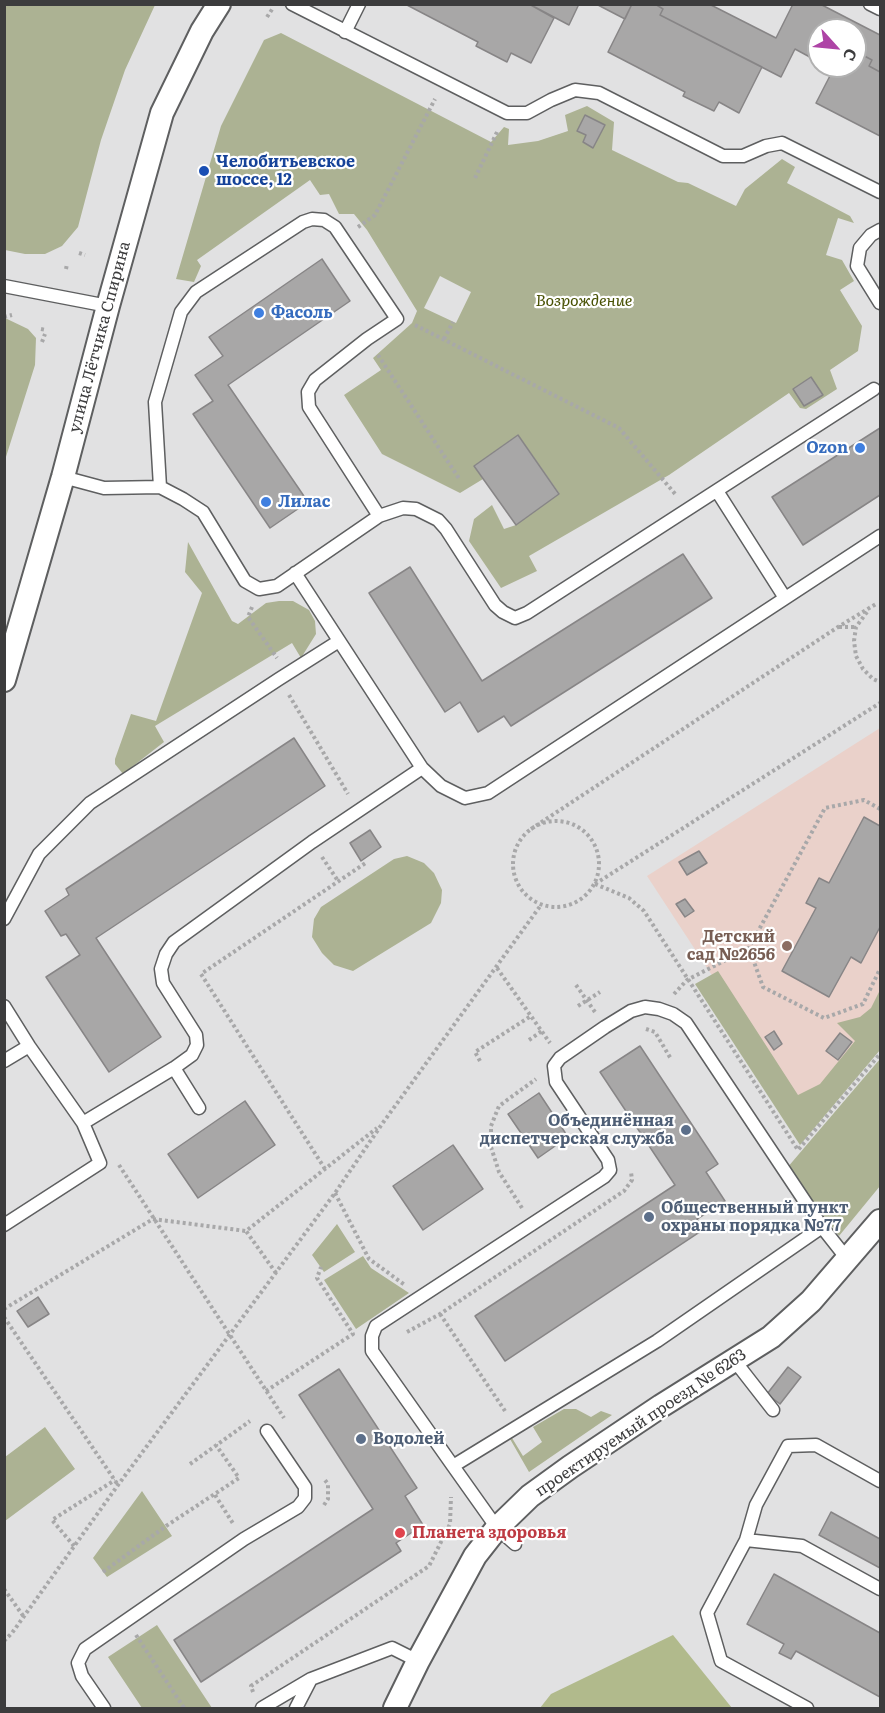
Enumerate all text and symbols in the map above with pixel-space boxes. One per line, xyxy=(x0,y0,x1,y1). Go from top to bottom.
north arrow xyxy=(807,18,867,78)
text: С xyxy=(838,45,865,66)
place label: Челобитьевское шоссе, 12 xyxy=(216,152,355,190)
marker: Челобитьевское шоссе, 12 xyxy=(197,164,211,178)
street label: улица Лётчика Спирина xyxy=(65,239,135,435)
park label: Возрождение xyxy=(536,291,632,311)
place label: Фасоль xyxy=(271,303,333,323)
marker: Фасоль xyxy=(252,306,266,320)
place label: Ozon xyxy=(806,438,848,458)
marker: Ozon xyxy=(853,441,867,455)
place label: Лилас xyxy=(278,492,330,512)
marker: Лилас xyxy=(259,495,273,509)
place label: Детский сад №2656 xyxy=(687,927,775,965)
marker: Детский сад №2656 xyxy=(780,939,794,953)
place label: Объединённая диспетчерская служба xyxy=(480,1111,674,1149)
marker: Объединённая диспетчерская служба xyxy=(679,1123,693,1137)
place label: Общественный пункт охраны порядка №77 xyxy=(661,1198,849,1236)
marker: Общественный пункт охраны порядка №77 xyxy=(642,1210,656,1224)
street label: проектируемый проезд № 6263 xyxy=(532,1345,750,1501)
place label: Водолей xyxy=(373,1429,445,1449)
marker: Водолей xyxy=(354,1432,368,1446)
place label: Планета здоровья xyxy=(412,1523,566,1543)
marker: Планета здоровья xyxy=(393,1526,407,1540)

